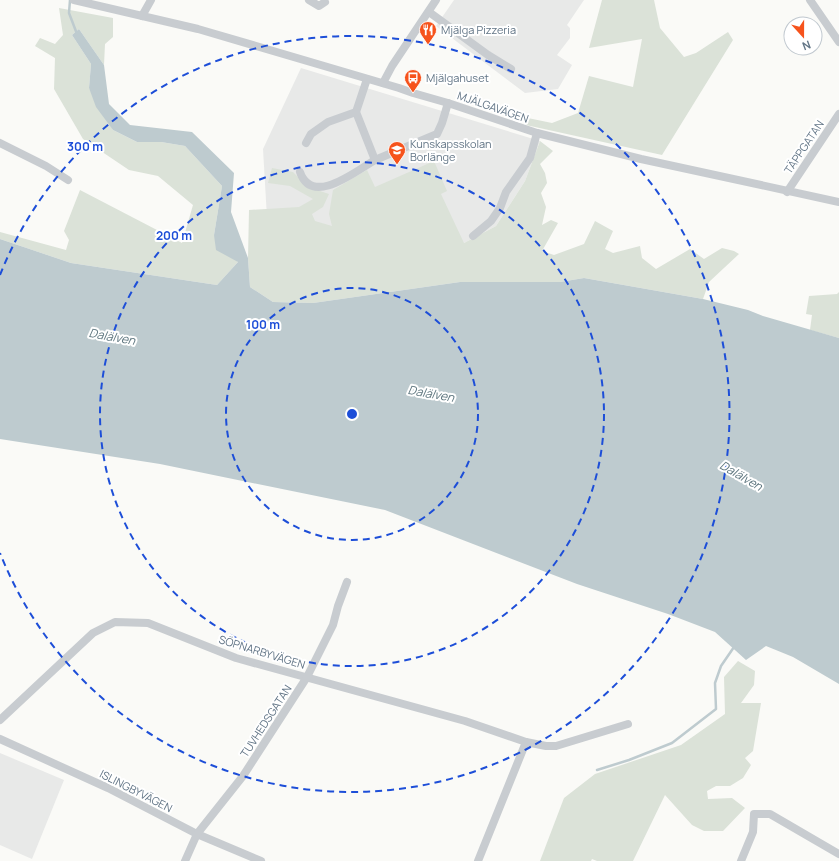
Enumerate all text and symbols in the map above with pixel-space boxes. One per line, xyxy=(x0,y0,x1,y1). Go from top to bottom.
north arrow xyxy=(783,16,823,56)
restaurant icon: Mjälga Pizzeria xyxy=(418,20,438,45)
place label: Mjälga Pizzeria xyxy=(441,22,516,37)
text: N xyxy=(800,37,813,54)
bus stop icon: Mjälgahuset xyxy=(403,68,423,93)
place label: Mjälgahuset xyxy=(426,70,489,85)
street label: MJÄLGAVÄGEN xyxy=(456,87,531,126)
street label: TÄPPGATAN xyxy=(780,117,827,176)
place label: Kunskapsskolan Borlänge xyxy=(410,136,492,164)
text: 300 m xyxy=(67,138,103,155)
school or university icon: Kunskapsskolan Borlänge xyxy=(387,140,407,165)
text: 200 m xyxy=(156,227,192,244)
text: 100 m xyxy=(246,316,280,333)
water label: Dalälven xyxy=(88,324,137,349)
water label: Dalälven xyxy=(407,381,456,406)
centre of rings xyxy=(345,407,359,421)
water label: Dalälven xyxy=(717,457,767,495)
street label: SÖPNARBYVÄGEN xyxy=(217,631,307,672)
street label: TUVHEDSGATAN xyxy=(237,682,295,760)
street label: ISLINGBYVÄGEN xyxy=(97,766,175,815)

